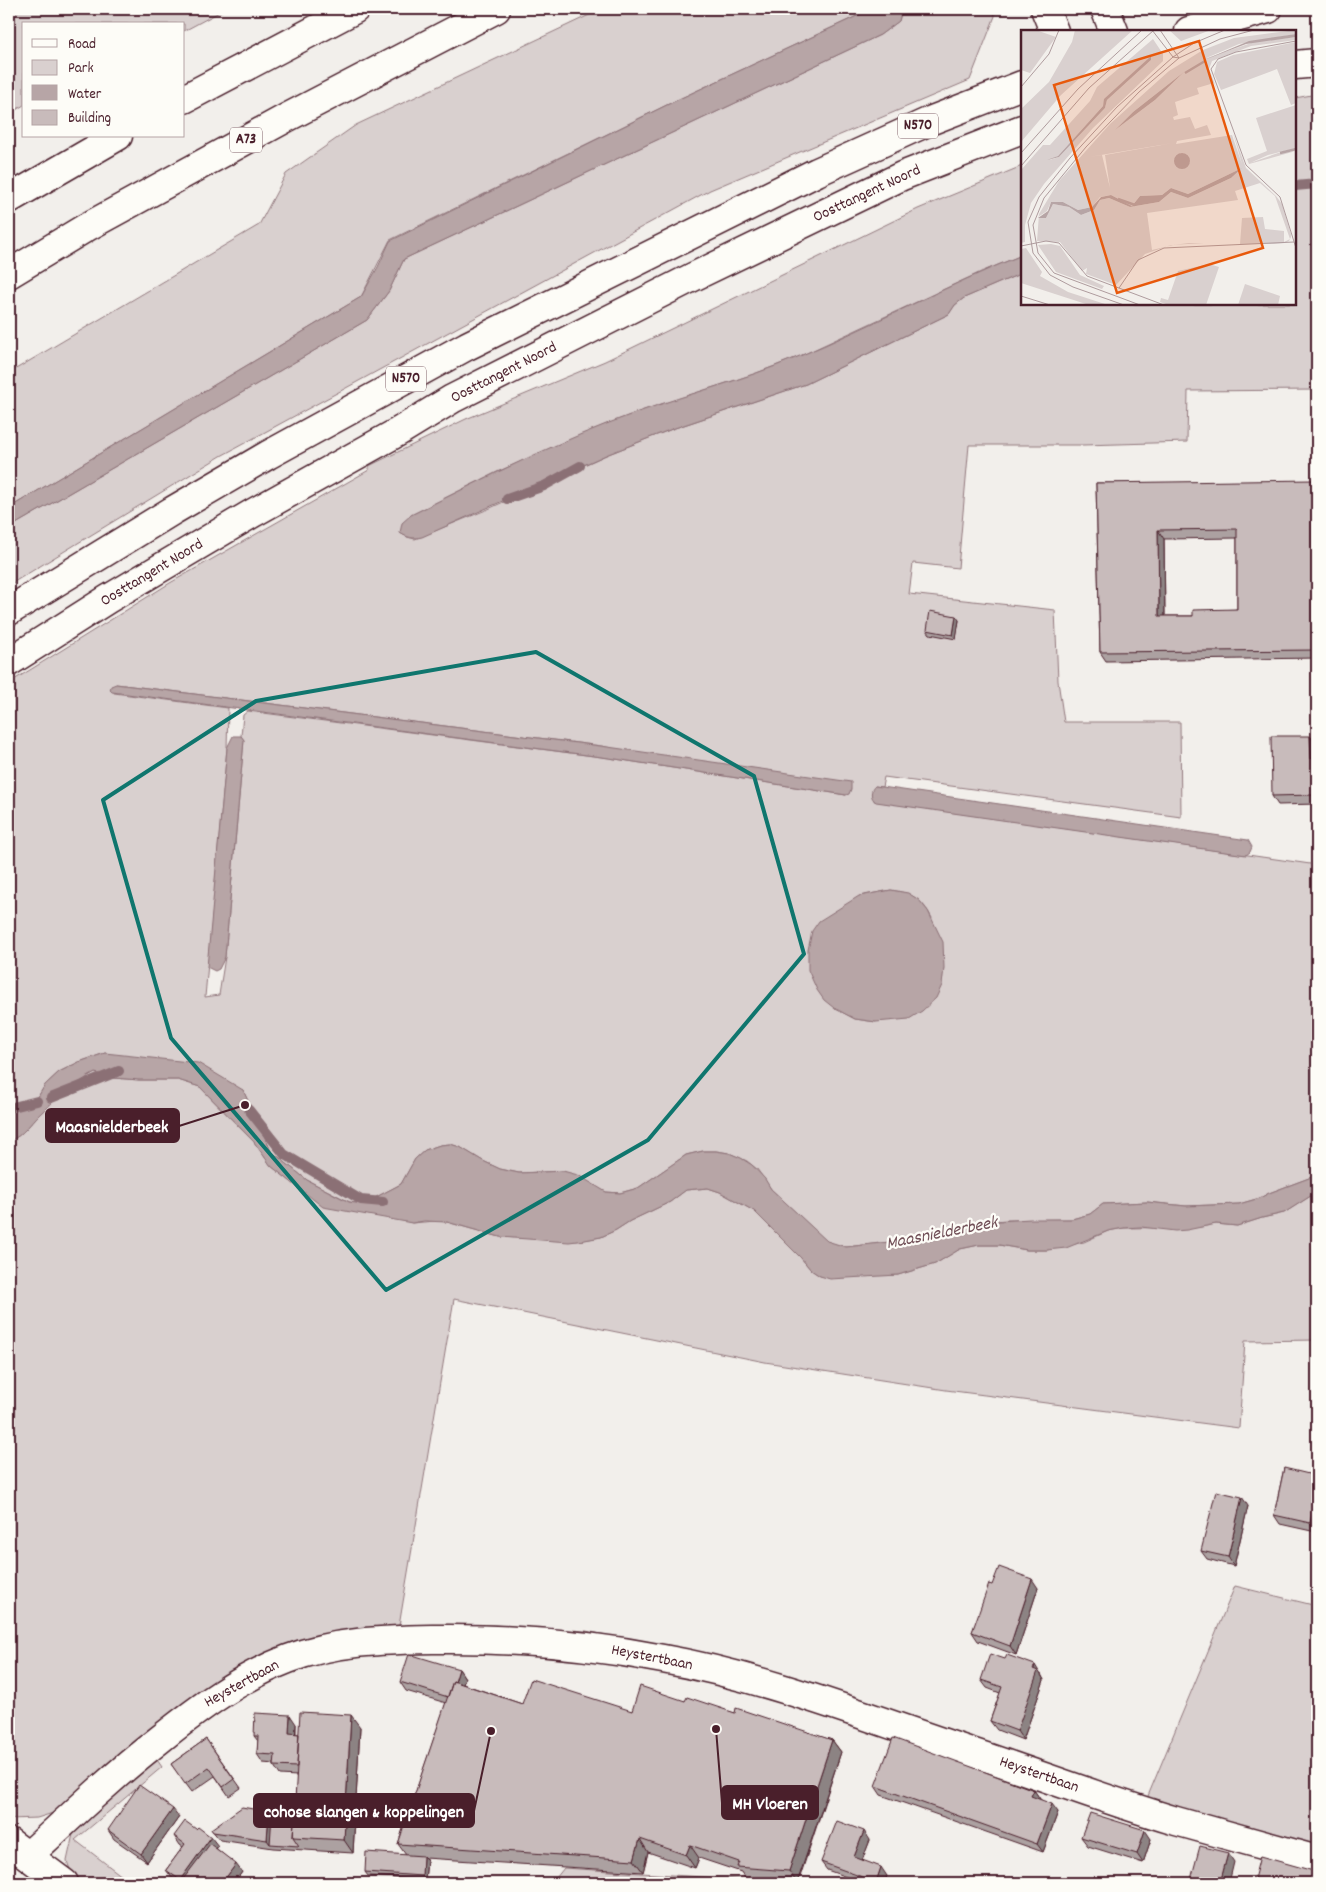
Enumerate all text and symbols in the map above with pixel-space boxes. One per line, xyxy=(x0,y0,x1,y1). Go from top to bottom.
legend xyxy=(22,22,185,138)
inset map xyxy=(1021,30,1296,305)
text: Road xyxy=(68,34,96,56)
text: Park xyxy=(68,58,94,80)
text: Water xyxy=(68,84,102,106)
text: Building xyxy=(68,108,111,130)
road number: N570 xyxy=(898,114,938,138)
road number: A73 xyxy=(230,128,262,152)
street label: Oosttangent Noord xyxy=(809,159,925,229)
street label: Oosttangent Noord xyxy=(447,336,561,410)
road number: N570 xyxy=(386,366,426,392)
street label: Oosttangent Noord xyxy=(96,533,208,613)
callout: Maasnielderbeek xyxy=(46,1109,179,1142)
text: Maasnielderbeek xyxy=(56,1116,169,1141)
water label: Maasnielderbeek xyxy=(884,1211,1001,1257)
street label: Heystertbaan xyxy=(609,1639,695,1677)
street label: Heystertbaan xyxy=(200,1654,284,1714)
street label: Heystertbaan xyxy=(996,1751,1082,1799)
callout: MH Vloeren xyxy=(722,1786,818,1819)
text: MH Vloeren xyxy=(732,1793,808,1818)
callout: cohose slangen & koppelingen xyxy=(254,1794,474,1827)
text: cohose slangen & koppelingen xyxy=(264,1801,464,1826)

